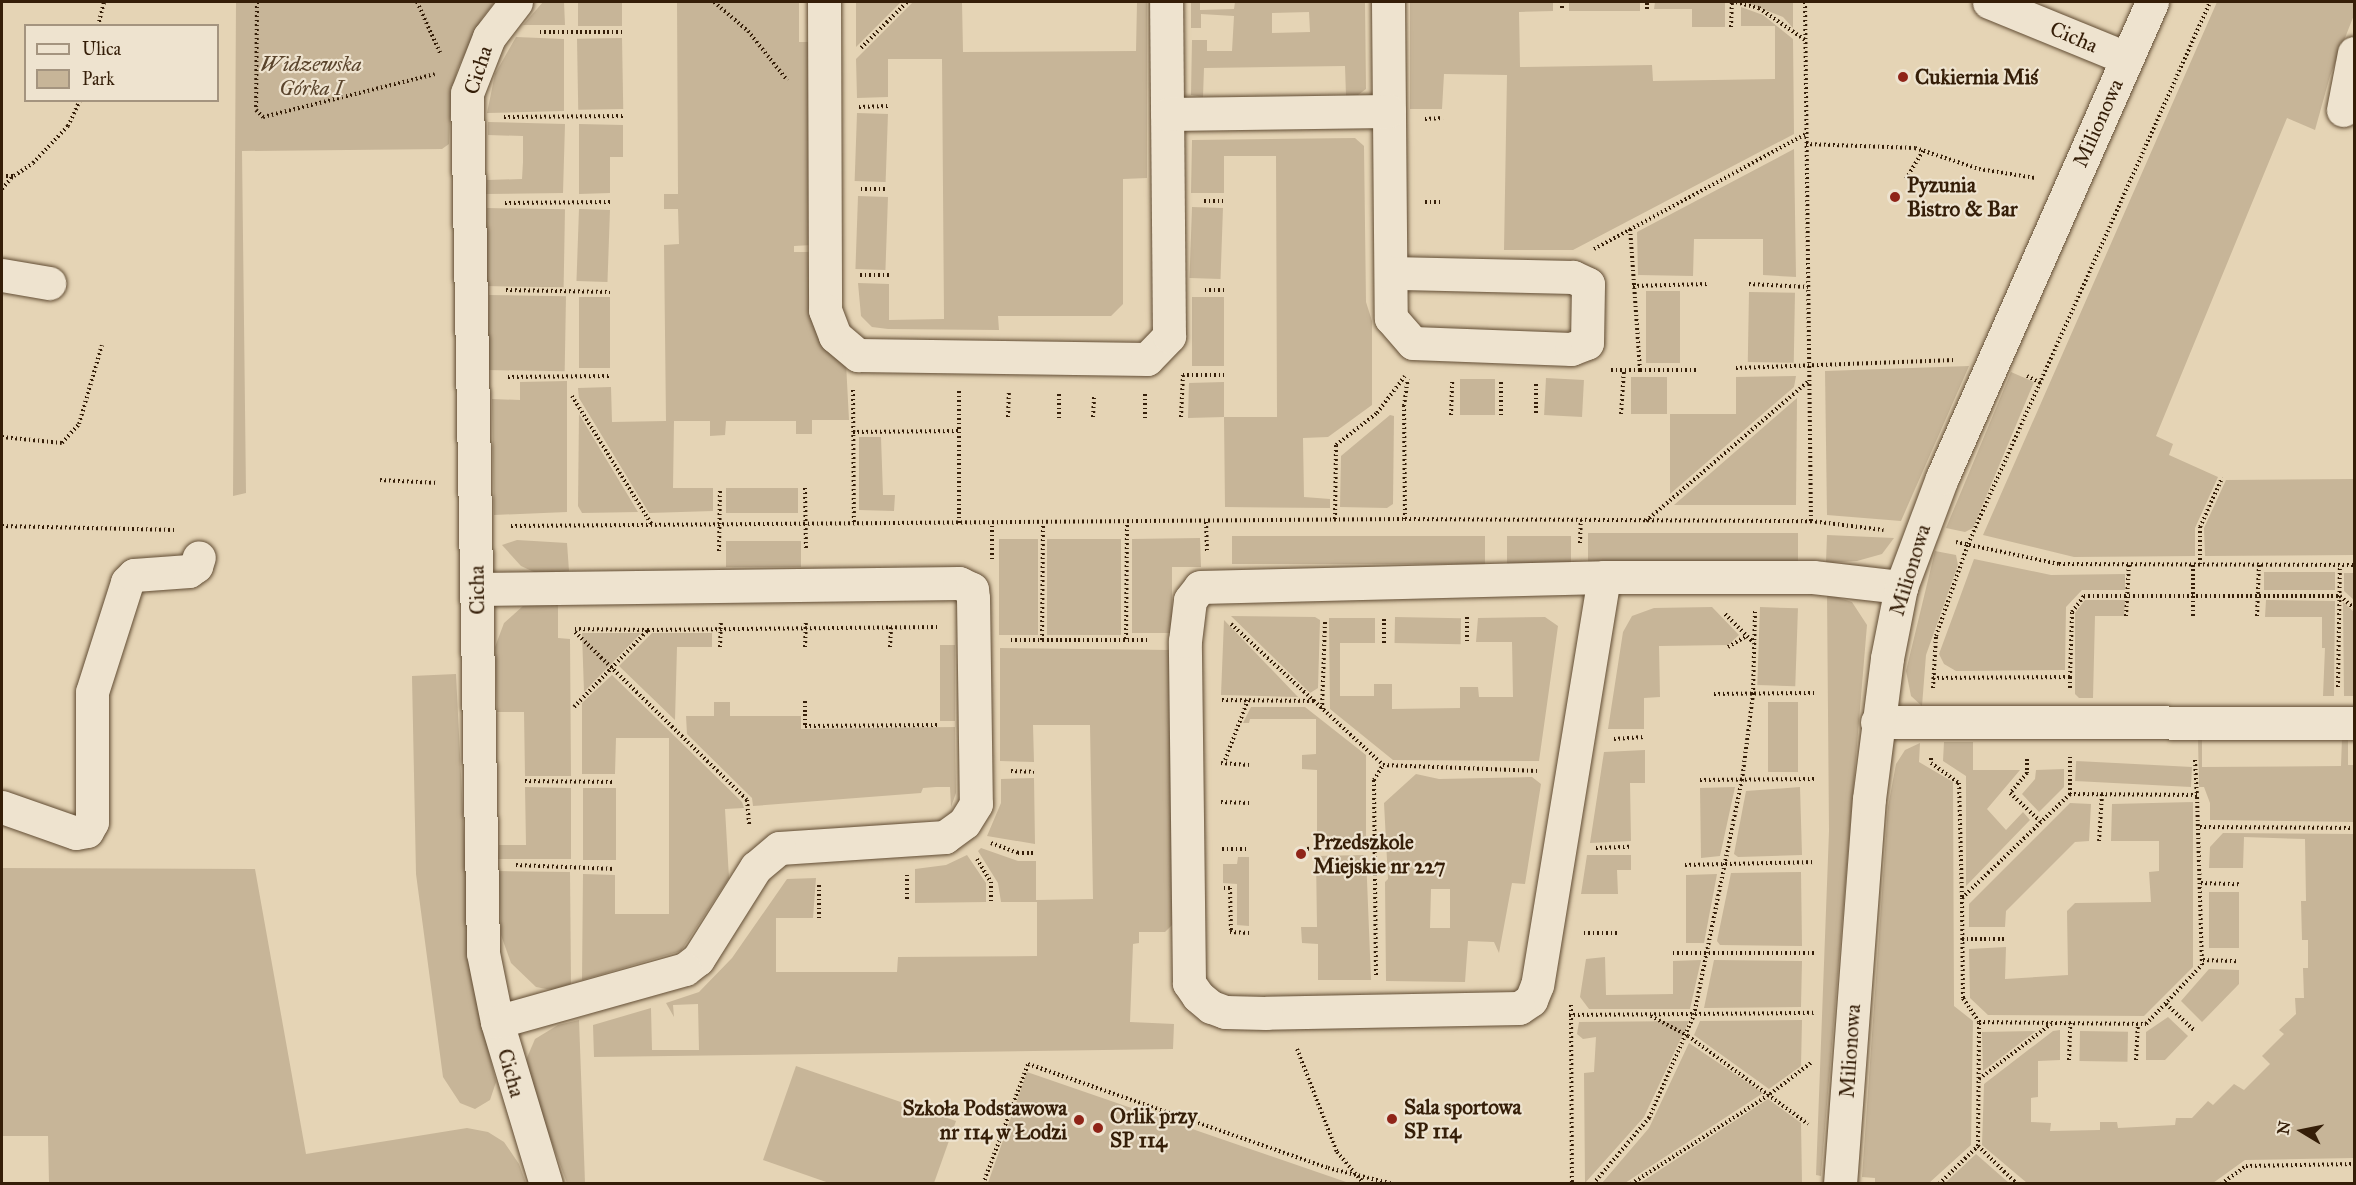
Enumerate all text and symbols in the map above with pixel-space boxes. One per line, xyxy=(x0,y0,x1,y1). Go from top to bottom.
street label: Cicha xyxy=(2046,16,2102,58)
legend xyxy=(24,24,219,102)
text: Ulica xyxy=(82,38,121,60)
street label: Cicha xyxy=(458,43,498,97)
park label: Widzewska Górka I xyxy=(260,51,362,101)
place label: Cukiernia Miś xyxy=(1915,64,2038,90)
text: Park xyxy=(82,68,115,90)
marker: Cukiernia Miś xyxy=(1896,70,1910,84)
street label: Milionowa xyxy=(2067,75,2129,171)
place label: Pyzunia Bistro & Bar xyxy=(1907,172,2018,222)
marker: Pyzunia Bistro & Bar xyxy=(1888,190,1902,204)
street label: Milionowa xyxy=(1884,521,1936,619)
street label: Cicha xyxy=(464,565,490,615)
place label: Przedszkole Miejskie nr 227 xyxy=(1313,829,1446,879)
marker: Przedszkole Miejskie nr 227 xyxy=(1294,847,1308,861)
street label: Milionowa xyxy=(1834,1003,1866,1099)
street label: Cicha xyxy=(492,1046,530,1100)
place label: Sala sportowa SP 114 xyxy=(1404,1094,1521,1144)
place label: Szkoła Podstawowa nr 114 w Łodzi xyxy=(902,1095,1067,1145)
north arrow xyxy=(2272,1101,2332,1161)
place label: Orlik przy SP 114 xyxy=(1110,1103,1197,1153)
marker: Sala sportowa SP 114 xyxy=(1385,1112,1399,1126)
marker: Szkoła Podstawowa nr 114 w Łodzi xyxy=(1072,1113,1086,1127)
text: N xyxy=(2273,1119,2294,1136)
marker: Orlik przy SP 114 xyxy=(1091,1121,1105,1135)

